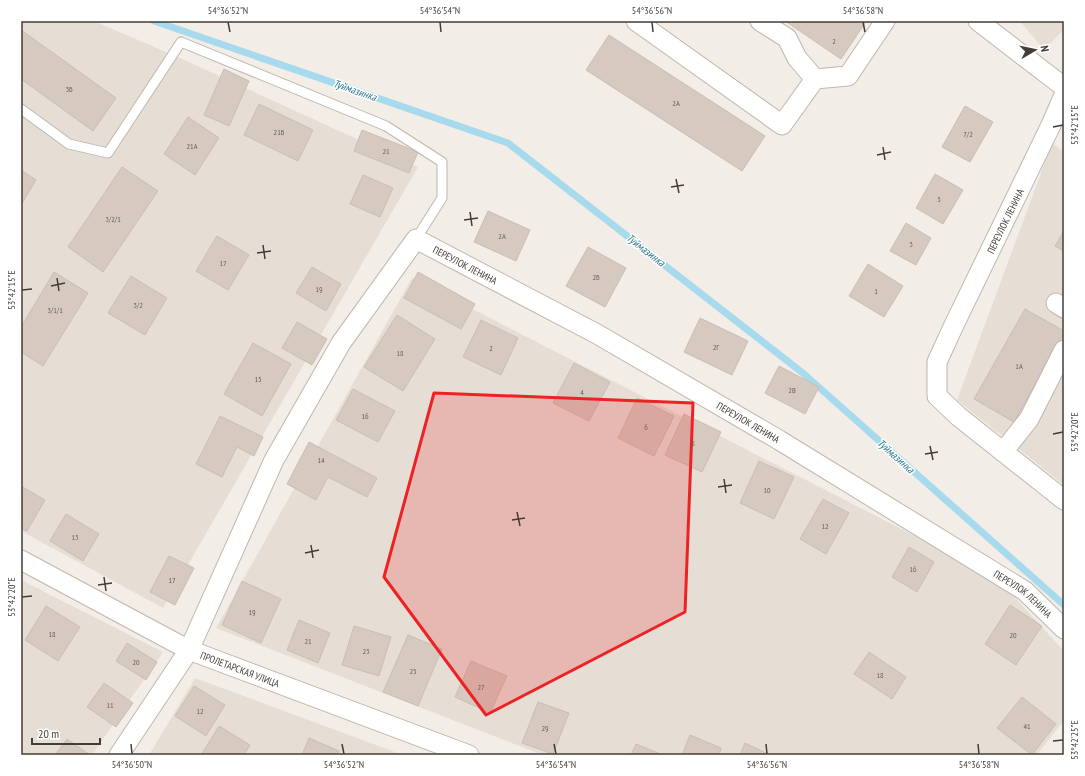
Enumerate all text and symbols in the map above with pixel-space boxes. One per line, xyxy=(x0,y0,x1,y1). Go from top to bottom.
text: 54°36'52"N xyxy=(208,4,248,17)
text: 54°36'54"N xyxy=(420,4,460,17)
text: 54°36'56"N xyxy=(632,4,672,17)
text: 54°36'58"N xyxy=(843,4,883,17)
north arrow xyxy=(1015,30,1055,70)
house number: 2 xyxy=(832,36,836,46)
text: N xyxy=(1037,44,1052,53)
water label: Туймазинка xyxy=(331,76,379,104)
house number: 3Б xyxy=(65,84,73,94)
house number: 2А xyxy=(672,98,680,108)
text: 53°42'15"E xyxy=(1068,105,1081,145)
house number: 21Б xyxy=(274,127,285,137)
house number: 7/2 xyxy=(963,129,973,139)
house number: 21А xyxy=(187,141,198,151)
house number: 21 xyxy=(382,146,390,156)
street label: ПЕРЕУЛОК ЛЕНИНА xyxy=(984,186,1027,256)
house number: 5 xyxy=(937,194,941,204)
house number: 3/2/1 xyxy=(105,214,121,224)
house number: 2А xyxy=(498,231,506,241)
water label: Туймазинка xyxy=(624,231,669,270)
house number: 3 xyxy=(909,239,913,249)
street label: ПЕРЕУЛОК ЛЕНИНА xyxy=(431,243,500,288)
house number: 17 xyxy=(219,258,227,268)
text: 53°42'15"E xyxy=(5,270,18,310)
house number: 2Б xyxy=(592,272,600,282)
house number: 19 xyxy=(315,284,323,294)
house number: 1 xyxy=(874,286,878,296)
house number: 3/2 xyxy=(133,300,143,310)
house number: 3/1/1 xyxy=(47,305,63,315)
house number: 2Г xyxy=(713,342,719,352)
house number: 2 xyxy=(489,343,493,353)
house number: 18 xyxy=(396,348,404,358)
house number: 1А xyxy=(1015,361,1023,371)
house number: 15 xyxy=(254,374,262,384)
house number: 2В xyxy=(788,385,796,395)
house number: 4 xyxy=(580,387,584,397)
street label: ПЕРЕУЛОК ЛЕНИНА xyxy=(714,399,782,446)
house number: 16 xyxy=(361,411,369,421)
text: 53°42'20"E xyxy=(1068,412,1081,452)
house number: 6 xyxy=(644,422,648,432)
water label: Туймазинка xyxy=(875,436,918,477)
house number: 8 xyxy=(691,438,695,448)
house number: 14 xyxy=(317,455,325,465)
house number: 10 xyxy=(763,485,771,495)
house number: 12 xyxy=(821,521,829,531)
house number: 13 xyxy=(71,532,79,542)
house number: 16 xyxy=(909,564,917,574)
street label: ПЕРЕУЛОК ЛЕНИНА xyxy=(991,567,1055,621)
house number: 17 xyxy=(168,575,176,585)
text: 53°42'20"E xyxy=(5,577,18,617)
house number: 19 xyxy=(248,607,256,617)
house number: 18 xyxy=(48,629,56,639)
house number: 20 xyxy=(1009,630,1017,640)
house number: 21 xyxy=(304,636,312,646)
house number: 23 xyxy=(362,646,370,656)
street label: ПРОЛЕТАРСКАЯ УЛИЦА xyxy=(198,649,281,690)
house number: 20 xyxy=(132,657,140,667)
house number: 25 xyxy=(409,666,417,676)
house number: 18 xyxy=(876,670,884,680)
house number: 27 xyxy=(477,682,485,692)
house number: 11 xyxy=(106,700,114,710)
house number: 12 xyxy=(196,706,204,716)
scale bar xyxy=(32,720,100,746)
text: 53°42'25"E xyxy=(1068,720,1081,760)
house number: 41 xyxy=(1023,721,1031,731)
house number: 29 xyxy=(541,723,549,733)
text: 20 m xyxy=(38,726,59,741)
text: 54°36'50"N xyxy=(112,758,152,771)
text: 54°36'52"N xyxy=(324,758,364,771)
text: 54°36'54"N xyxy=(536,758,576,771)
text: 54°36'56"N xyxy=(747,758,787,771)
text: 54°36'58"N xyxy=(959,758,999,771)

